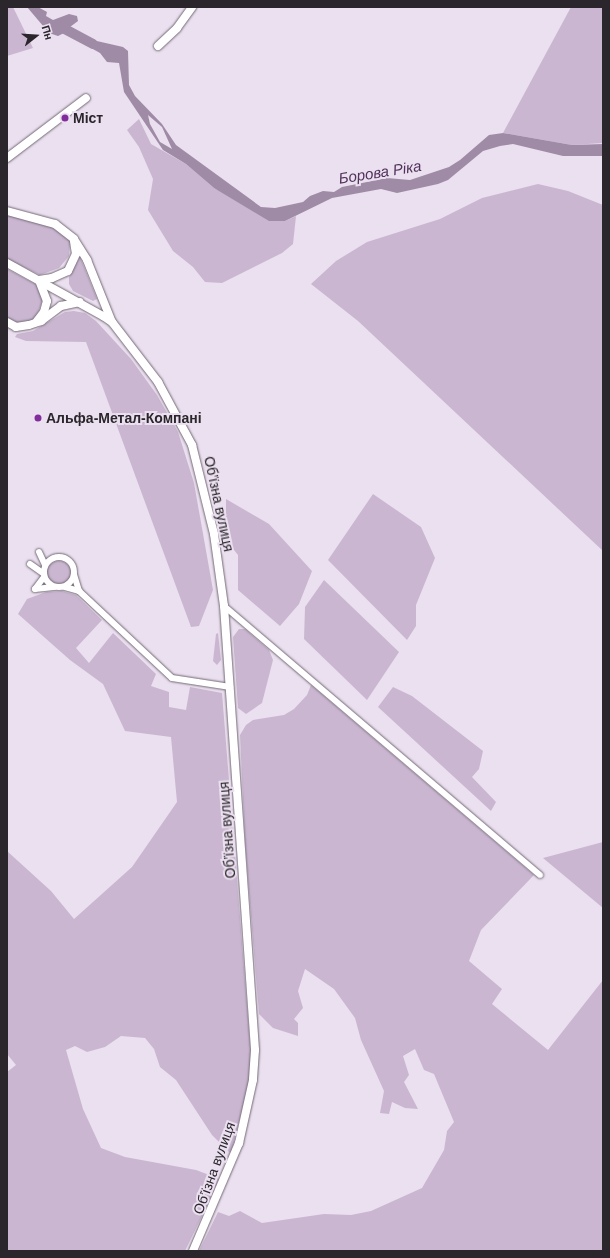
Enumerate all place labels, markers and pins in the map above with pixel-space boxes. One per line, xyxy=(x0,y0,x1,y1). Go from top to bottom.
place label: Міст xyxy=(73,110,103,126)
marker: Міст xyxy=(60,113,70,123)
place label: Альфа-Метал-Компані xyxy=(46,410,202,426)
marker: Альфа-Метал-Компані xyxy=(33,413,43,423)

